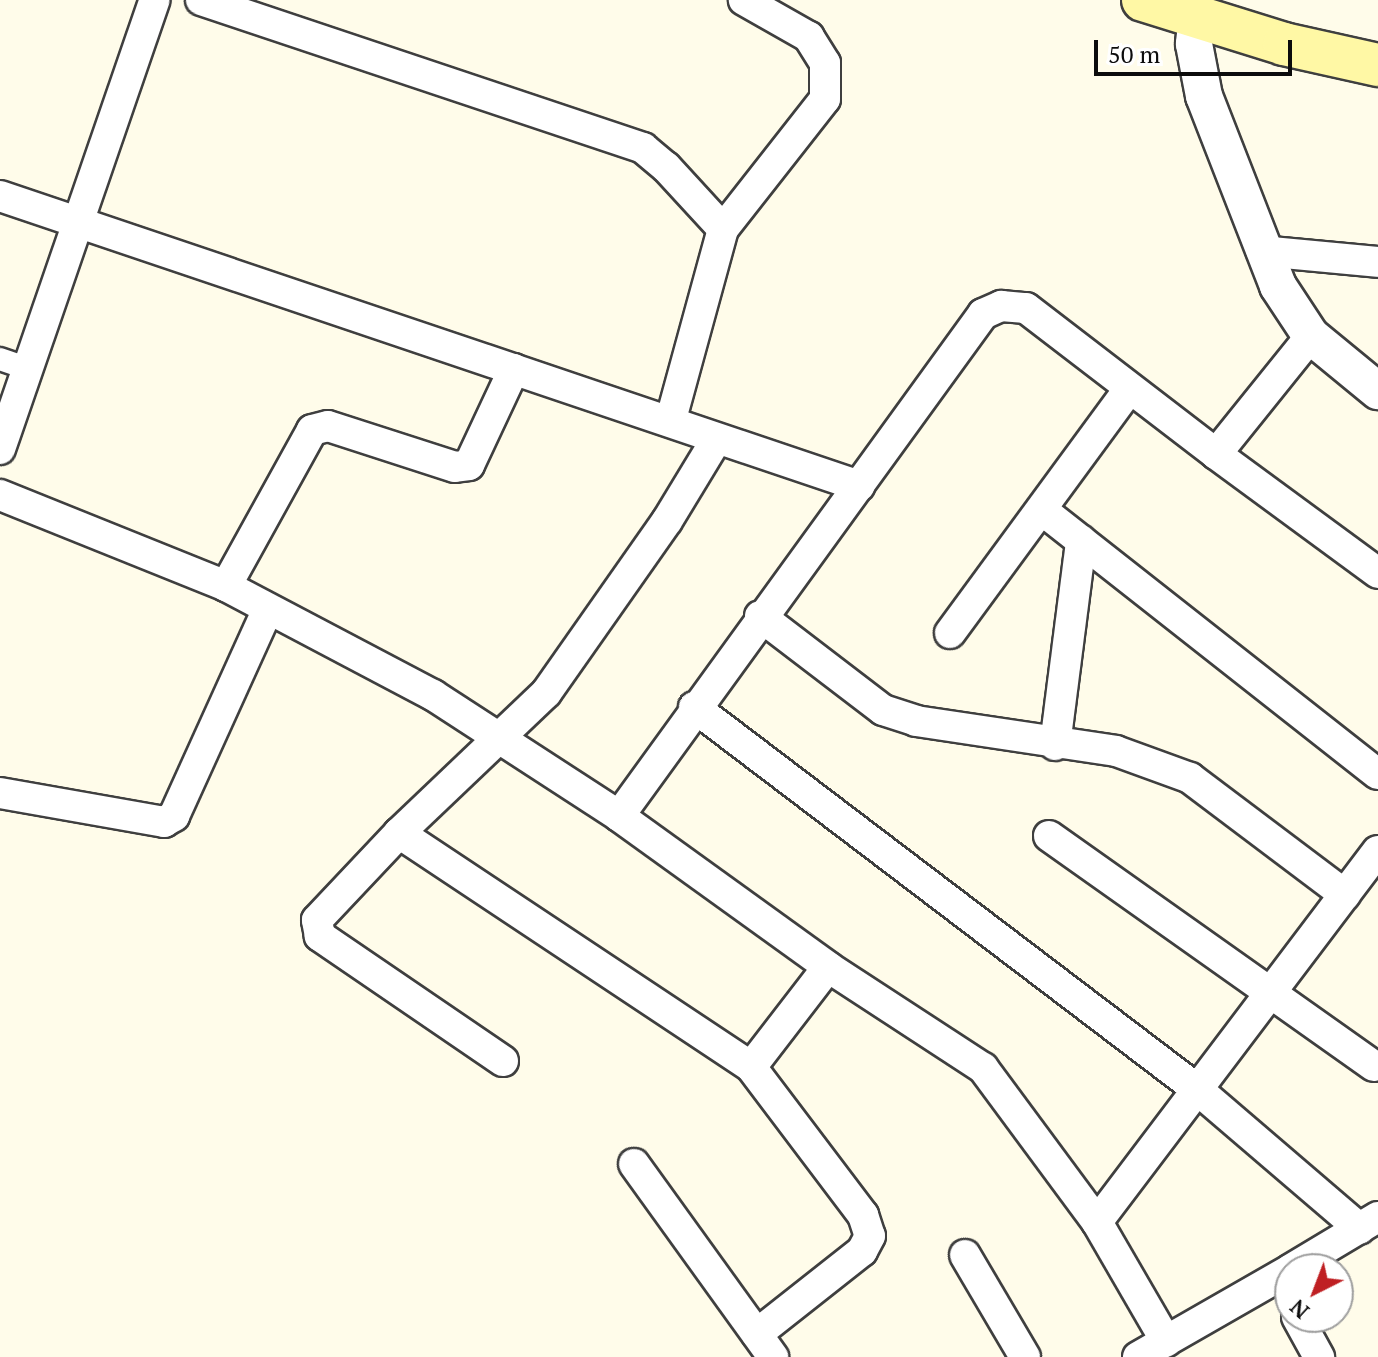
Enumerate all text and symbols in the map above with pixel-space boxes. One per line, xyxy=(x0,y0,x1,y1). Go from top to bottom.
scale bar xyxy=(1098,24,1296,74)
text: 50 m xyxy=(1108,38,1160,70)
north arrow xyxy=(1274,1253,1354,1333)
text: N xyxy=(1283,1293,1315,1326)

